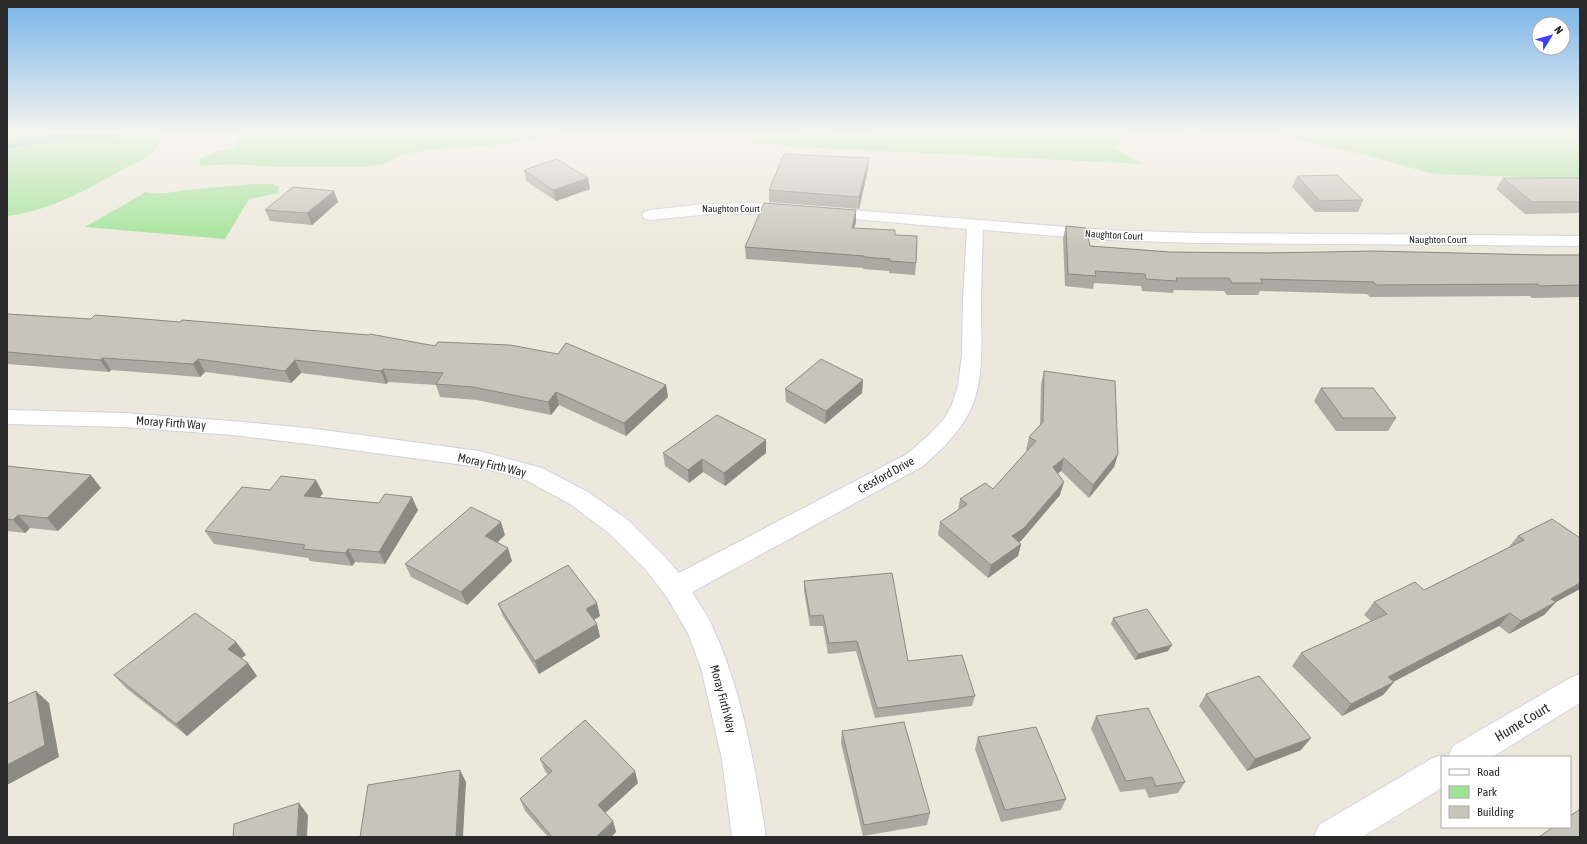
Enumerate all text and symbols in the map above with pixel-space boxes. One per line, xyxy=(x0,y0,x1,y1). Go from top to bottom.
north arrow xyxy=(1531,16,1571,56)
text: N xyxy=(1552,24,1566,36)
street label: Naughton Court xyxy=(702,203,760,214)
street label: Naughton Court xyxy=(1085,228,1143,242)
street label: Naughton Court xyxy=(1409,234,1467,245)
street label: Moray Firth Way xyxy=(136,414,206,432)
street label: Moray Firth Way xyxy=(456,450,528,480)
street label: Cessford Drive xyxy=(855,454,917,496)
street label: Moray Firth Way xyxy=(707,663,739,735)
street label: Hume Court xyxy=(1492,699,1552,745)
legend xyxy=(1441,756,1571,828)
text: Road xyxy=(1477,765,1500,779)
text: Park xyxy=(1477,785,1498,799)
text: Building xyxy=(1477,805,1515,819)

